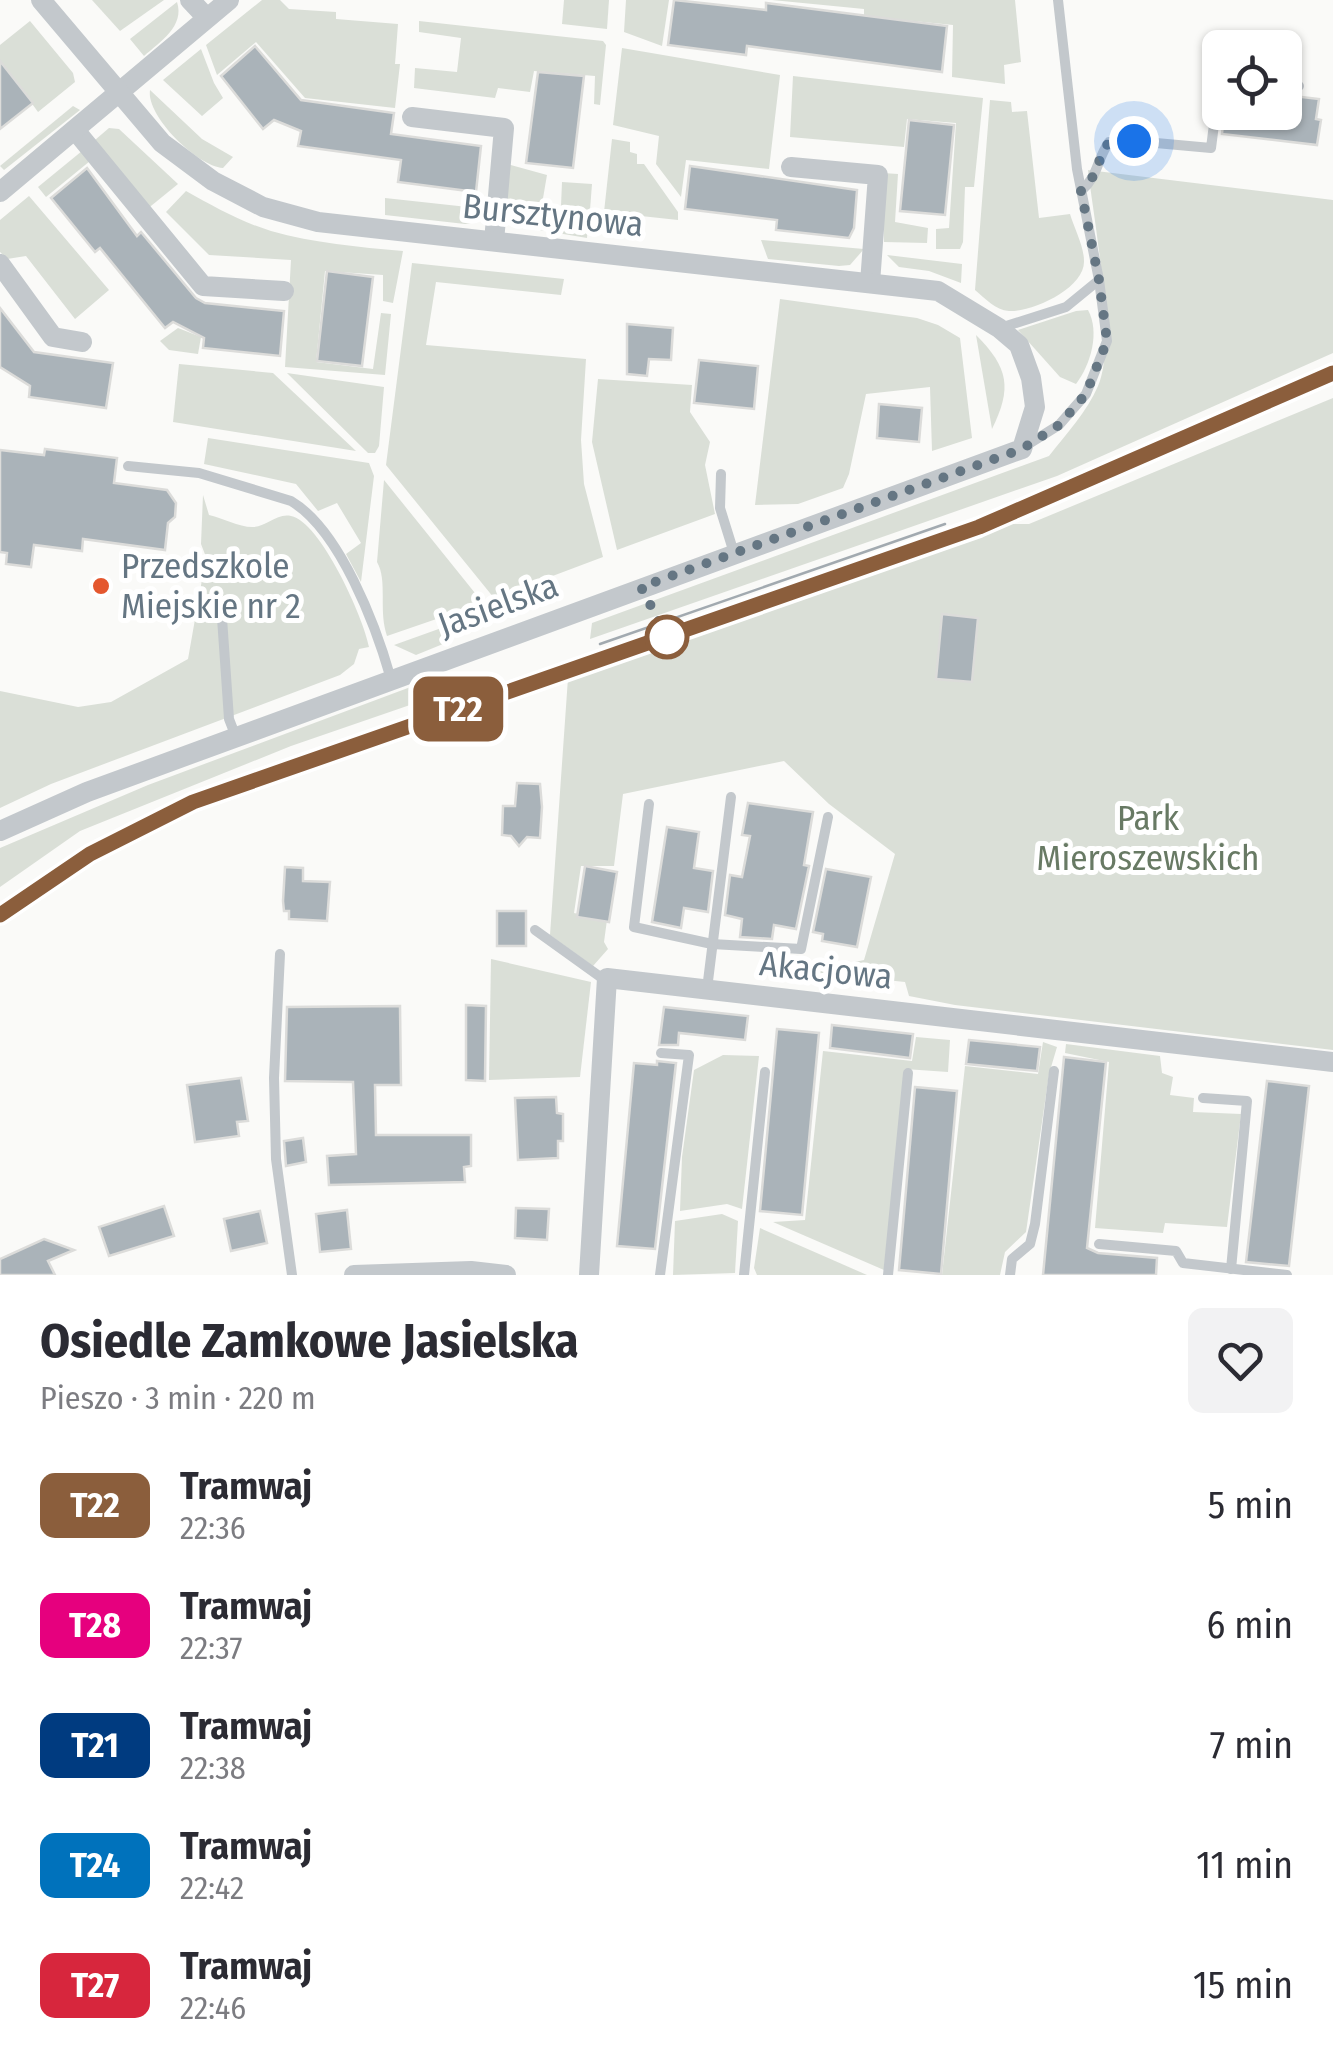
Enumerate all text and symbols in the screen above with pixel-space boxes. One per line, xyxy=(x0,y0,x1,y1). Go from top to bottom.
map controls xyxy=(1202,30,1302,130)
button: locate xyxy=(1202,30,1302,130)
your location xyxy=(1109,116,1159,166)
street label: Bursztynowa xyxy=(461,185,645,245)
place label: Przedszkole Miejskie nr 2 xyxy=(121,545,301,627)
street label: Jasielska xyxy=(432,564,564,646)
marker: Przedszkole Miejskie nr 2 xyxy=(90,575,112,597)
unlabelled marker xyxy=(646,616,688,658)
line badge: T22 xyxy=(400,676,516,742)
text: T22 xyxy=(433,688,483,730)
park label: Park Mieroszewskich xyxy=(1037,797,1259,879)
street label: Akacjowa xyxy=(758,942,894,998)
button: heart xyxy=(1188,1308,1293,1413)
text: Osiedle Zamkowe Jasielska xyxy=(40,1312,579,1370)
text: Pieszo · 3 min · 220 m xyxy=(40,1379,316,1417)
text: Tramwaj xyxy=(180,1463,312,1509)
text: 5 min xyxy=(1208,1482,1293,1528)
text: T22 xyxy=(70,1484,120,1526)
text: 22:36 xyxy=(180,1509,246,1547)
text: Tramwaj xyxy=(180,1583,312,1629)
text: 6 min xyxy=(1206,1602,1293,1648)
text: T28 xyxy=(69,1604,121,1646)
text: 22:37 xyxy=(180,1629,243,1667)
text: Tramwaj xyxy=(180,1703,312,1749)
text: 7 min xyxy=(1210,1722,1293,1768)
text: T21 xyxy=(71,1724,119,1766)
text: 22:38 xyxy=(180,1749,246,1787)
text: Tramwaj xyxy=(180,1823,312,1869)
text: 11 min xyxy=(1196,1842,1293,1888)
text: T24 xyxy=(70,1844,120,1886)
text: 22:42 xyxy=(180,1869,244,1907)
text: Tramwaj xyxy=(180,1943,312,1989)
text: 15 min xyxy=(1193,1962,1293,2008)
text: T27 xyxy=(71,1964,119,2006)
text: 22:46 xyxy=(180,1989,246,2027)

